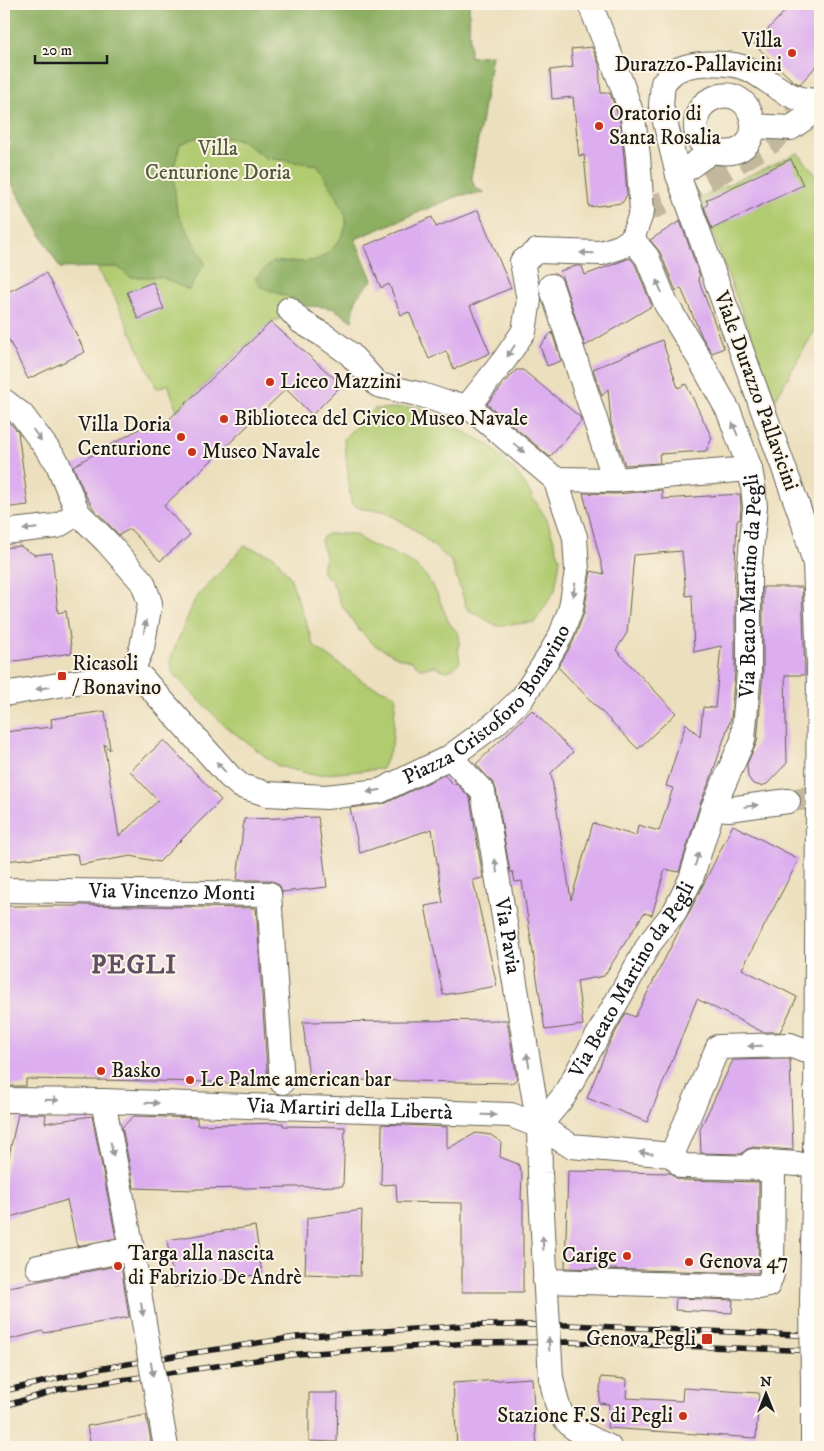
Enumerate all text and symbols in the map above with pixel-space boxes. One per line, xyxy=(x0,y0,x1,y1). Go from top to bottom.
place label: Villa Durazzo-Pallavicini xyxy=(614,28,782,78)
scale bar xyxy=(35,32,108,64)
text: 20 m xyxy=(42,41,72,60)
marker: Villa Durazzo-Pallavicini xyxy=(786,47,798,59)
place label: Oratorio di Santa Rosalia xyxy=(609,101,721,151)
marker: Oratorio di Santa Rosalia xyxy=(593,120,605,132)
park label: Villa Centurione Doria xyxy=(145,136,291,186)
one-way arrow xyxy=(579,249,595,257)
one-way arrow xyxy=(654,279,662,293)
street label: Viale Durazzo Pallavicini xyxy=(707,287,804,494)
one-way arrow xyxy=(506,345,515,358)
place label: Liceo Mazzini xyxy=(280,369,401,395)
marker: Liceo Mazzini xyxy=(264,376,276,388)
place label: Biblioteca del Civico Museo Navale xyxy=(234,406,528,432)
place label: Villa Doria Centurione xyxy=(77,412,171,462)
marker: Biblioteca del Civico Museo Navale xyxy=(218,413,230,425)
one-way arrow xyxy=(731,421,739,436)
one-way arrow xyxy=(32,428,42,442)
marker: Villa Doria Centurione xyxy=(175,431,187,443)
place label: Museo Navale xyxy=(202,439,320,465)
one-way arrow xyxy=(512,443,525,454)
marker: Museo Navale xyxy=(186,446,198,458)
street label: Via Beato Martino da Pegli xyxy=(734,472,768,700)
one-way arrow xyxy=(22,525,38,533)
one-way arrow xyxy=(569,583,577,599)
one-way arrow xyxy=(142,619,150,635)
street label: Piazza Cristoforo Bonavino xyxy=(399,622,576,791)
place label: Ricasoli / Bonavino xyxy=(72,651,161,701)
marker: Ricasoli / Bonavino xyxy=(56,670,68,682)
one-way arrow xyxy=(34,684,50,692)
one-way arrow xyxy=(215,762,227,774)
one-way arrow xyxy=(366,788,382,796)
one-way arrow xyxy=(743,802,759,810)
one-way arrow xyxy=(694,852,701,867)
one-way arrow xyxy=(491,857,499,873)
street label: Via Beato Martino da Pegli xyxy=(563,877,701,1083)
street label: Via Vincenzo Monti xyxy=(88,878,255,907)
street label: Via Pavia xyxy=(488,895,526,976)
district label: PEGLI xyxy=(91,949,177,982)
one-way arrow xyxy=(747,1042,763,1050)
one-way arrow xyxy=(524,1052,532,1068)
place label: Basko xyxy=(111,1058,161,1084)
marker: Basko xyxy=(95,1065,107,1077)
place label: Le Palme american bar xyxy=(200,1067,391,1093)
marker: Le Palme american bar xyxy=(184,1074,196,1086)
street label: Via Martiri della Libertà xyxy=(246,1093,453,1126)
one-way arrow xyxy=(45,1096,61,1104)
one-way arrow xyxy=(144,1099,160,1107)
one-way arrow xyxy=(481,1111,497,1119)
one-way arrow xyxy=(109,1141,117,1157)
one-way arrow xyxy=(638,1148,654,1156)
one-way arrow xyxy=(539,1235,547,1251)
place label: Targa alla nascita di Fabrizio De Andrè xyxy=(128,1241,302,1291)
place label: Carige xyxy=(562,1243,617,1269)
place label: Genova 47 xyxy=(699,1249,789,1275)
marker: Carige xyxy=(621,1250,633,1262)
marker: Genova 47 xyxy=(683,1256,695,1268)
marker: Targa alla nascita di Fabrizio De Andrè xyxy=(112,1260,124,1272)
one-way arrow xyxy=(138,1301,146,1317)
place label: Genova Pegli xyxy=(586,1326,696,1352)
marker: Genova Pegli xyxy=(700,1332,714,1346)
one-way arrow xyxy=(544,1335,552,1351)
one-way arrow xyxy=(148,1361,156,1377)
north arrow xyxy=(742,1368,792,1418)
text: N xyxy=(760,1373,772,1391)
place label: Stazione F.S. di Pegli xyxy=(497,1403,673,1429)
marker: Stazione F.S. di Pegli xyxy=(677,1410,689,1422)

